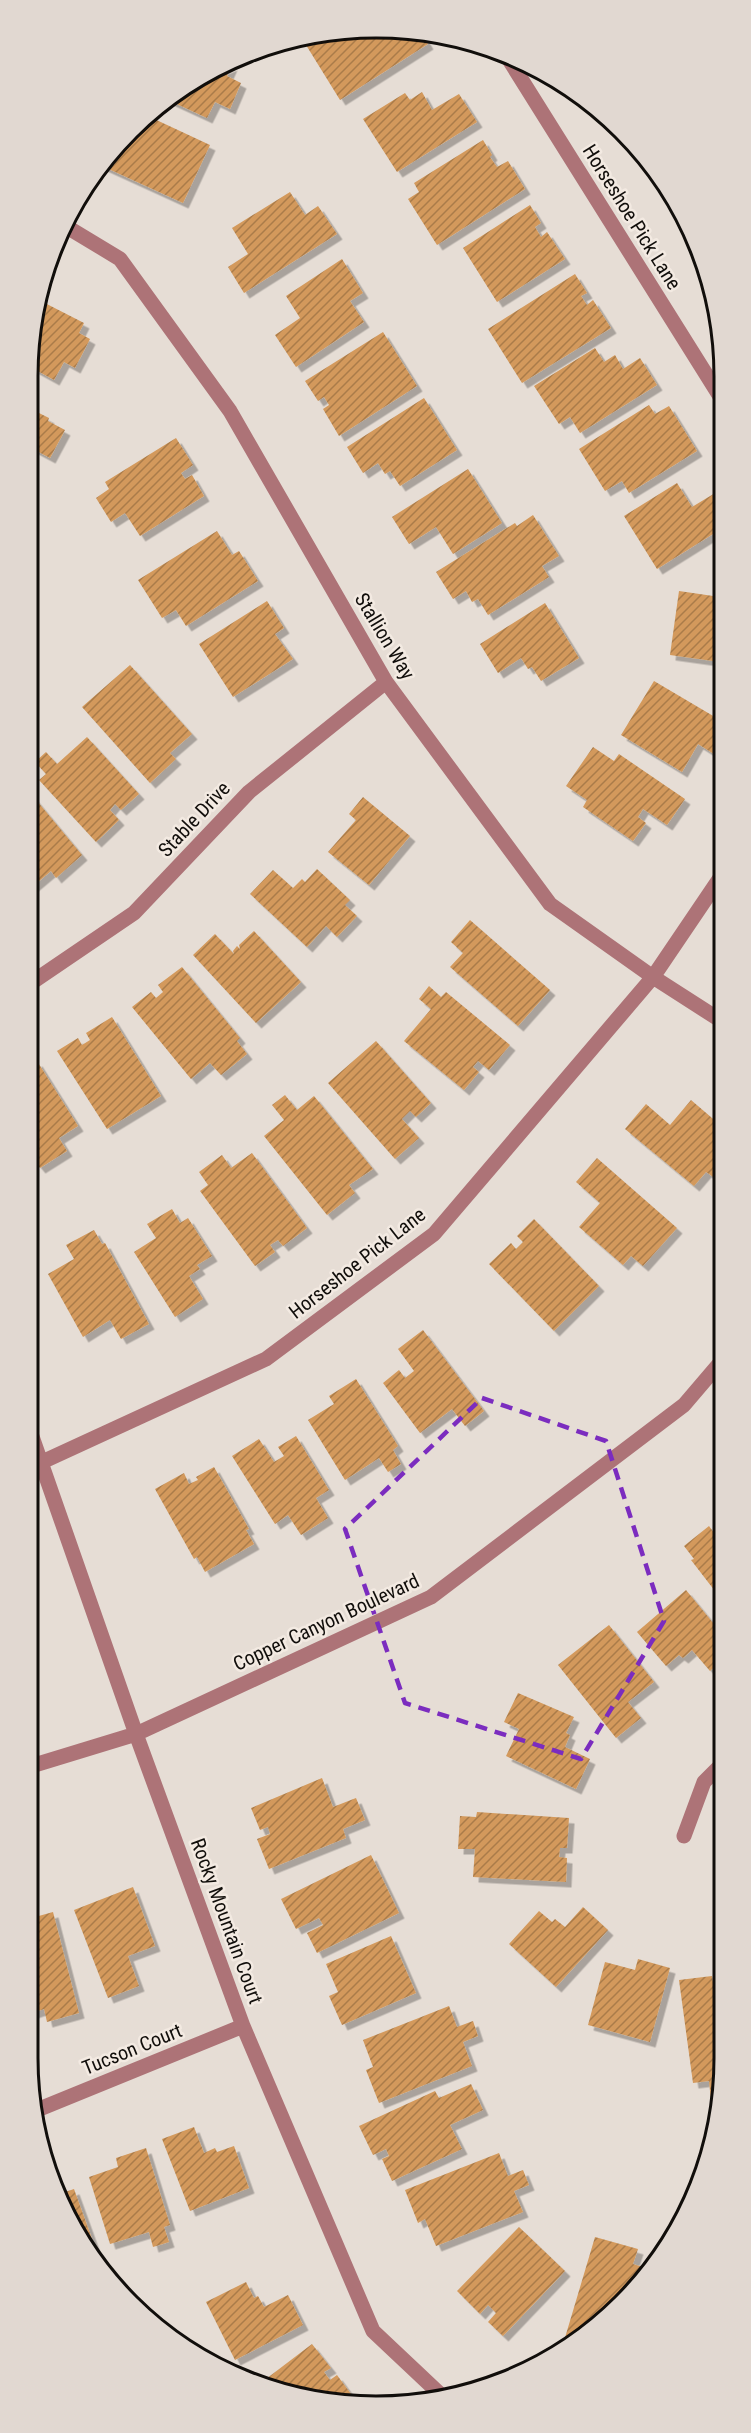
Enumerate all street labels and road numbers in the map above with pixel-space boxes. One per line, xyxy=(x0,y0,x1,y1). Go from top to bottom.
street label: Horseshoe Pick Lane xyxy=(578,140,686,294)
street label: Stallion Way xyxy=(350,588,420,684)
street label: Stable Drive xyxy=(153,776,235,862)
street label: Horseshoe Pick Lane xyxy=(284,1202,430,1324)
street label: Copper Canyon Boulevard xyxy=(229,1568,423,1676)
street label: Rocky Mountain Court xyxy=(186,1835,268,2007)
street label: Tucson Court xyxy=(79,2018,185,2080)

